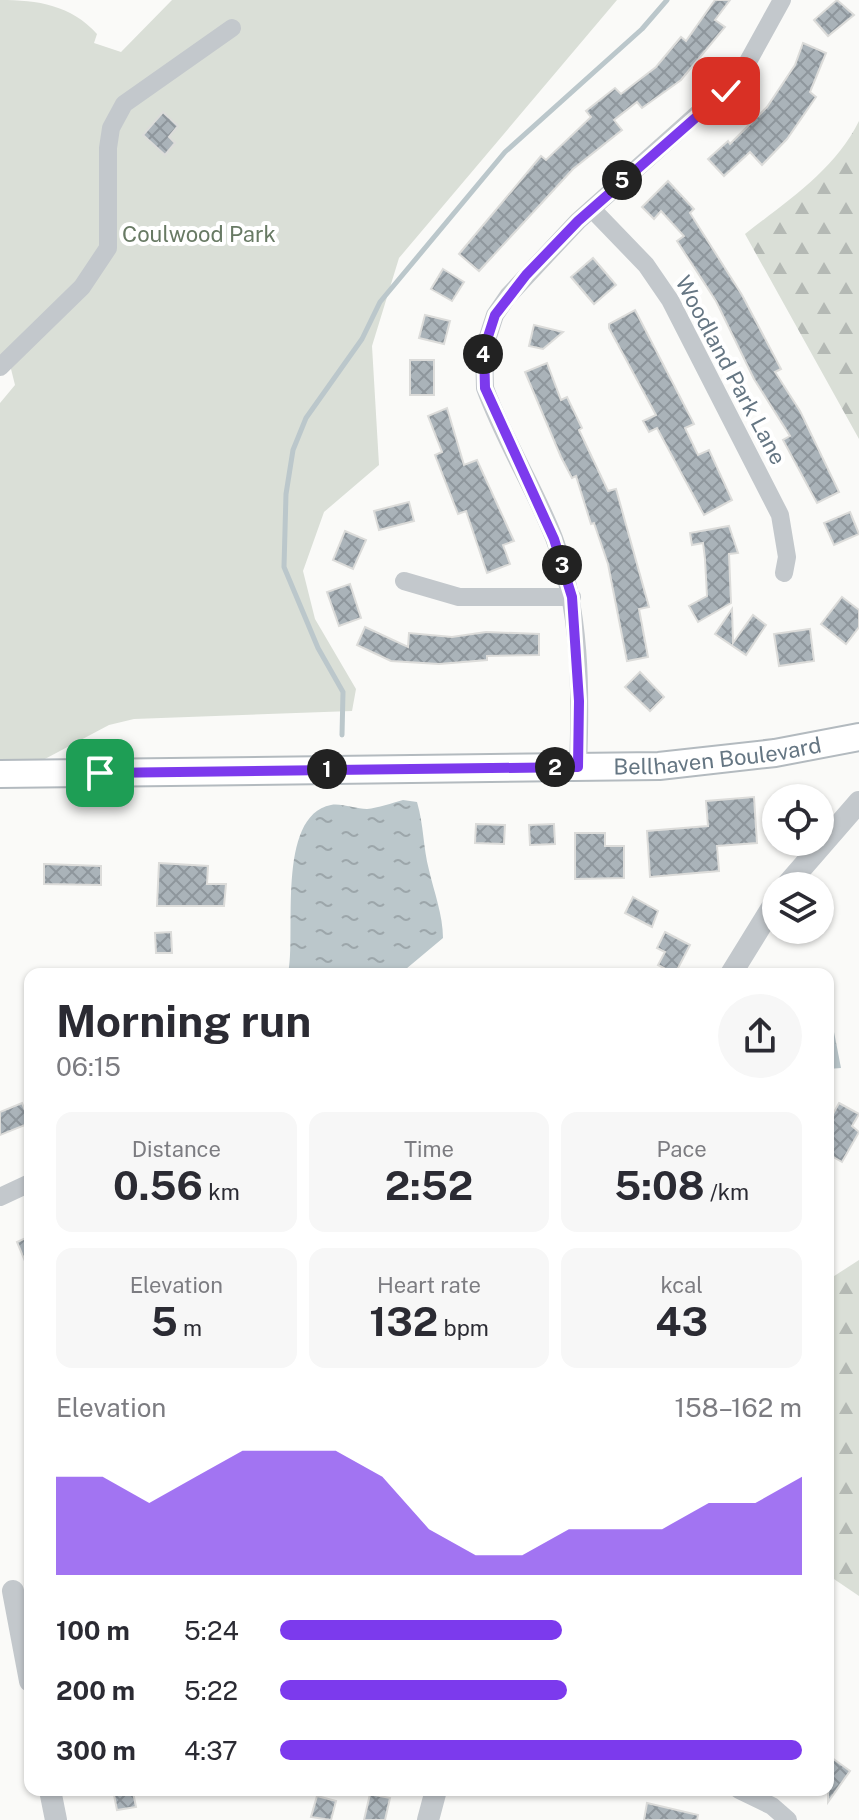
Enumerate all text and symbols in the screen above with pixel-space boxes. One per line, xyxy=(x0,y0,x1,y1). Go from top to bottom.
pin xyxy=(692,57,760,125)
icon: check xyxy=(704,69,748,113)
pin: 5 xyxy=(602,160,642,200)
text: 5 xyxy=(615,167,629,193)
park label: Coulwood Park xyxy=(122,221,276,247)
street label: Woodland Park Lane xyxy=(670,271,792,469)
pin: 4 xyxy=(463,334,503,374)
text: 4 xyxy=(476,341,490,367)
pin: 3 xyxy=(542,545,582,585)
text: 3 xyxy=(555,552,569,578)
street label: Bellhaven Boulevard xyxy=(613,731,823,780)
pin xyxy=(66,739,134,807)
pin: 2 xyxy=(535,747,575,787)
pin: 1 xyxy=(307,749,347,789)
icon: arrive xyxy=(78,751,122,795)
text: 2 xyxy=(548,754,562,780)
text: 1 xyxy=(322,756,332,782)
map controls xyxy=(762,784,834,944)
button: locate xyxy=(762,784,834,856)
button: layers xyxy=(762,872,834,944)
button: share xyxy=(718,994,802,1078)
text: Morning run xyxy=(56,995,311,1047)
text: 06:15 xyxy=(56,1051,121,1082)
text: Distance xyxy=(132,1136,221,1162)
text: Time xyxy=(404,1136,454,1162)
text: Pace xyxy=(657,1136,707,1162)
text: 0.56 xyxy=(113,1162,203,1209)
text: 2:52 xyxy=(385,1162,473,1209)
text: 5:08 xyxy=(614,1162,705,1209)
text: km xyxy=(203,1179,240,1205)
text: /km xyxy=(705,1179,749,1205)
text: Elevation xyxy=(130,1272,223,1298)
text: Heart rate xyxy=(377,1272,481,1298)
text: kcal xyxy=(660,1272,703,1298)
text: 5 xyxy=(151,1298,178,1345)
text: 132 xyxy=(369,1298,438,1345)
text: 43 xyxy=(655,1298,708,1345)
text: m xyxy=(178,1315,202,1341)
text: bpm xyxy=(438,1315,489,1341)
text: Elevation xyxy=(56,1392,166,1423)
text: 158–162 m xyxy=(674,1392,802,1423)
text: 100 m xyxy=(56,1615,130,1646)
text: 5:24 xyxy=(184,1615,239,1646)
text: 200 m xyxy=(56,1675,135,1706)
text: 5:22 xyxy=(184,1675,238,1706)
text: 300 m xyxy=(56,1735,136,1766)
text: 4:37 xyxy=(184,1735,238,1766)

